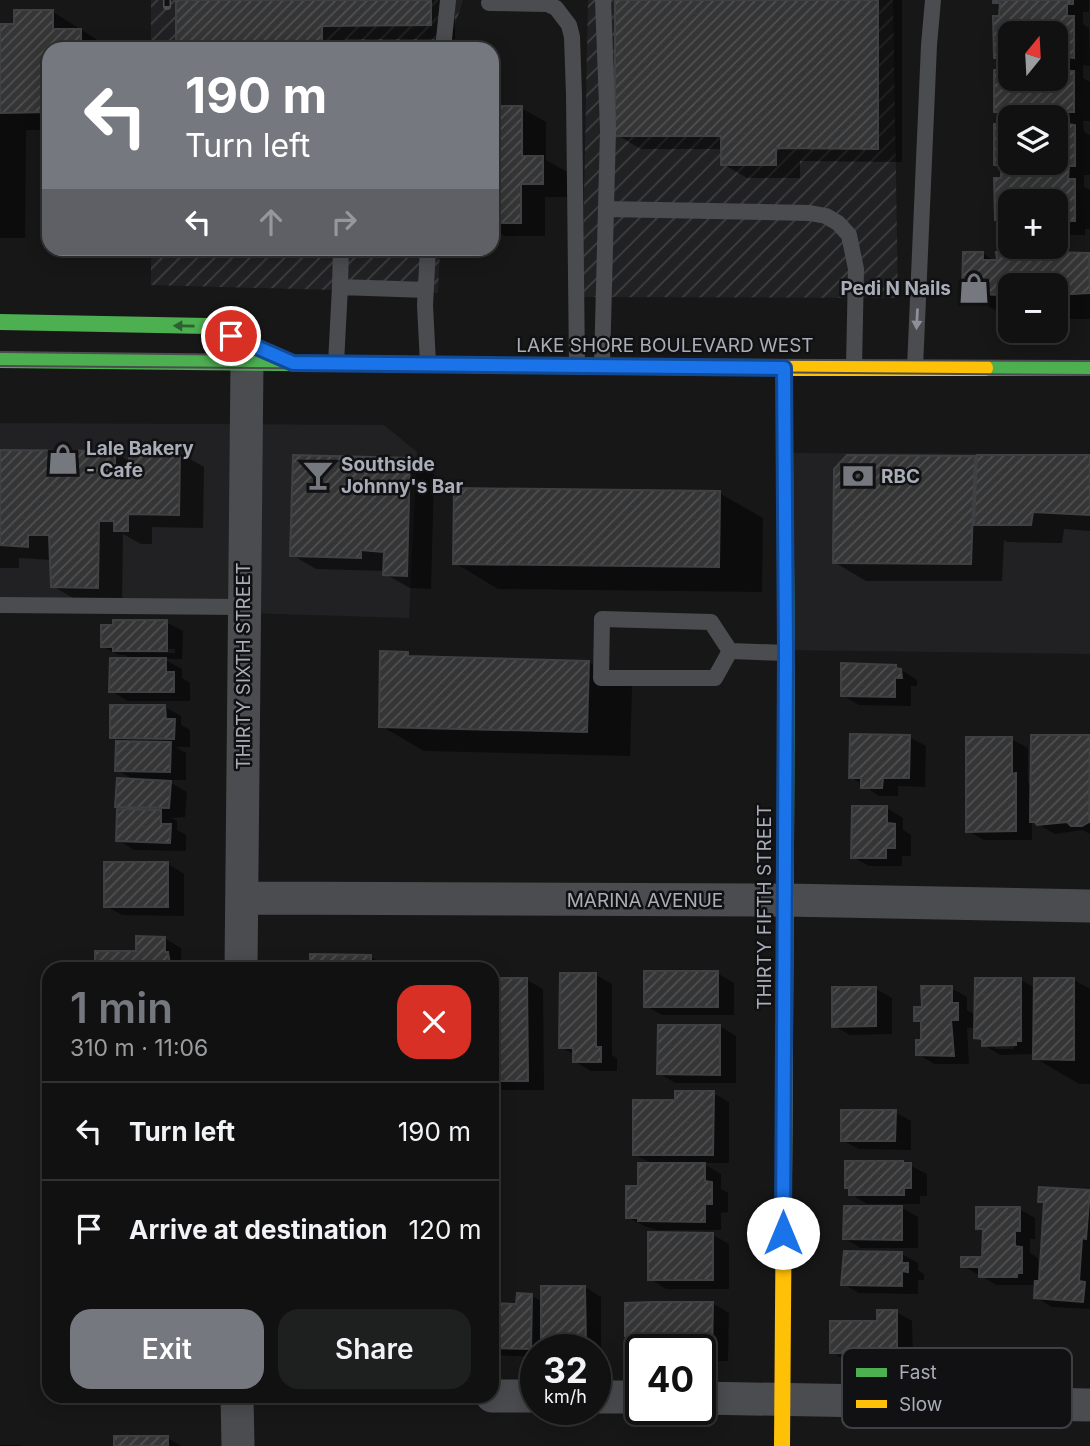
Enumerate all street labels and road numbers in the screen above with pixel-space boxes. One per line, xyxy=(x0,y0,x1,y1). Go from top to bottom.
street label: LAKE SHORE BOULEVARD WEST xyxy=(516,334,814,357)
street label: THIRTY SIXTH STREET xyxy=(232,562,255,770)
street label: THIRTY FIFTH STREET xyxy=(753,804,776,1010)
street label: MARINA AVENUE xyxy=(567,889,723,912)

